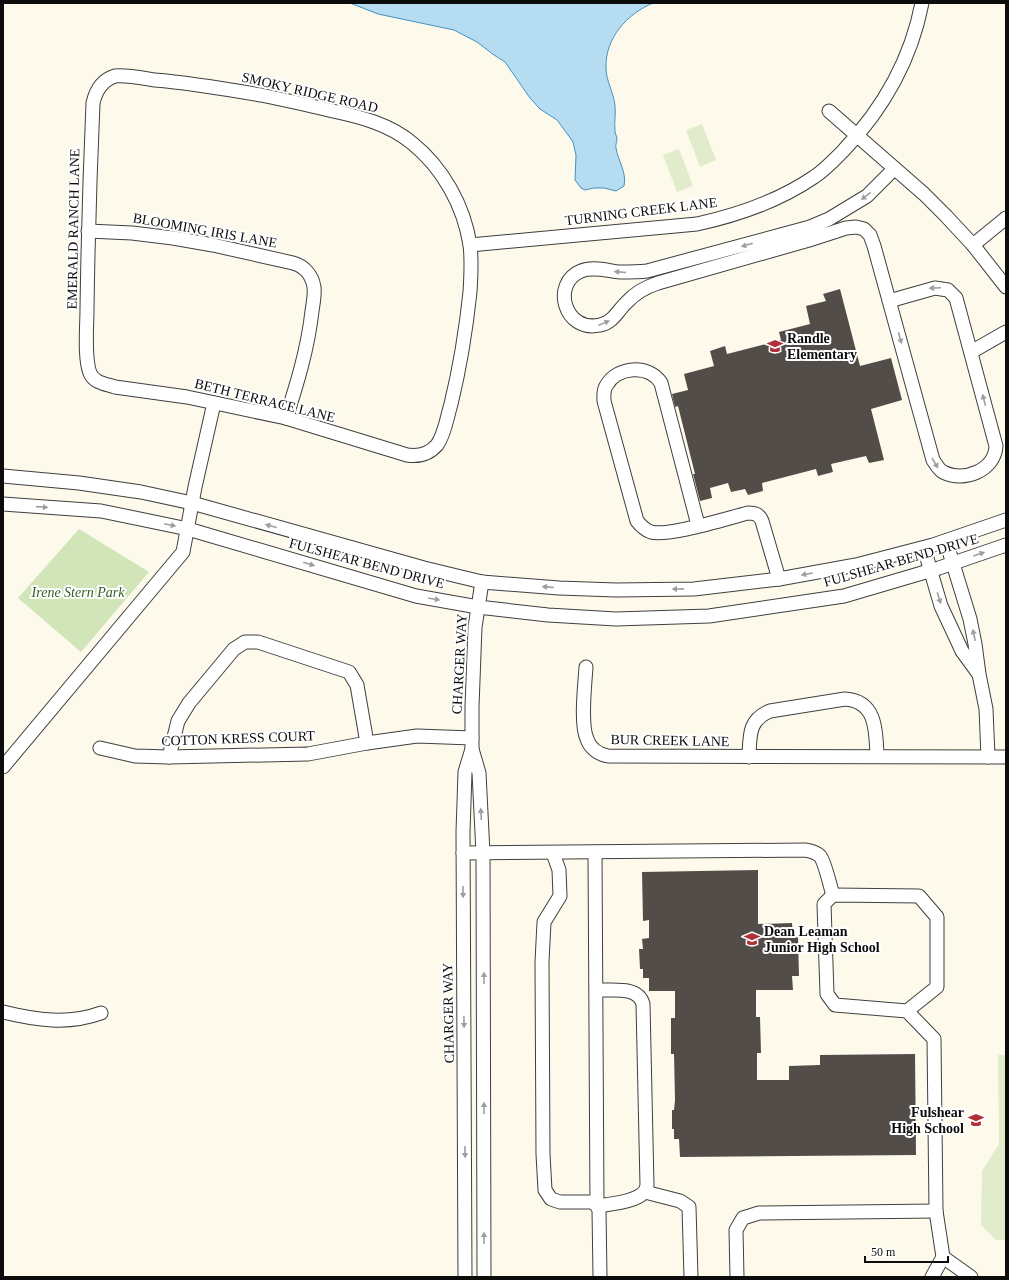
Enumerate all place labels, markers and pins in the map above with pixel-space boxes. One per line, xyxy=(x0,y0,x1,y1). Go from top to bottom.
place label: Randle Elementary xyxy=(787,331,857,362)
school or university icon: Randle Elementary xyxy=(766,337,784,355)
place label: Dean Leaman Junior High School xyxy=(764,924,880,955)
school or university icon: Dean Leaman Junior High School xyxy=(743,930,761,948)
place label: Fulshear High School xyxy=(891,1105,964,1136)
school or university icon: Fulshear High School xyxy=(967,1111,985,1129)

